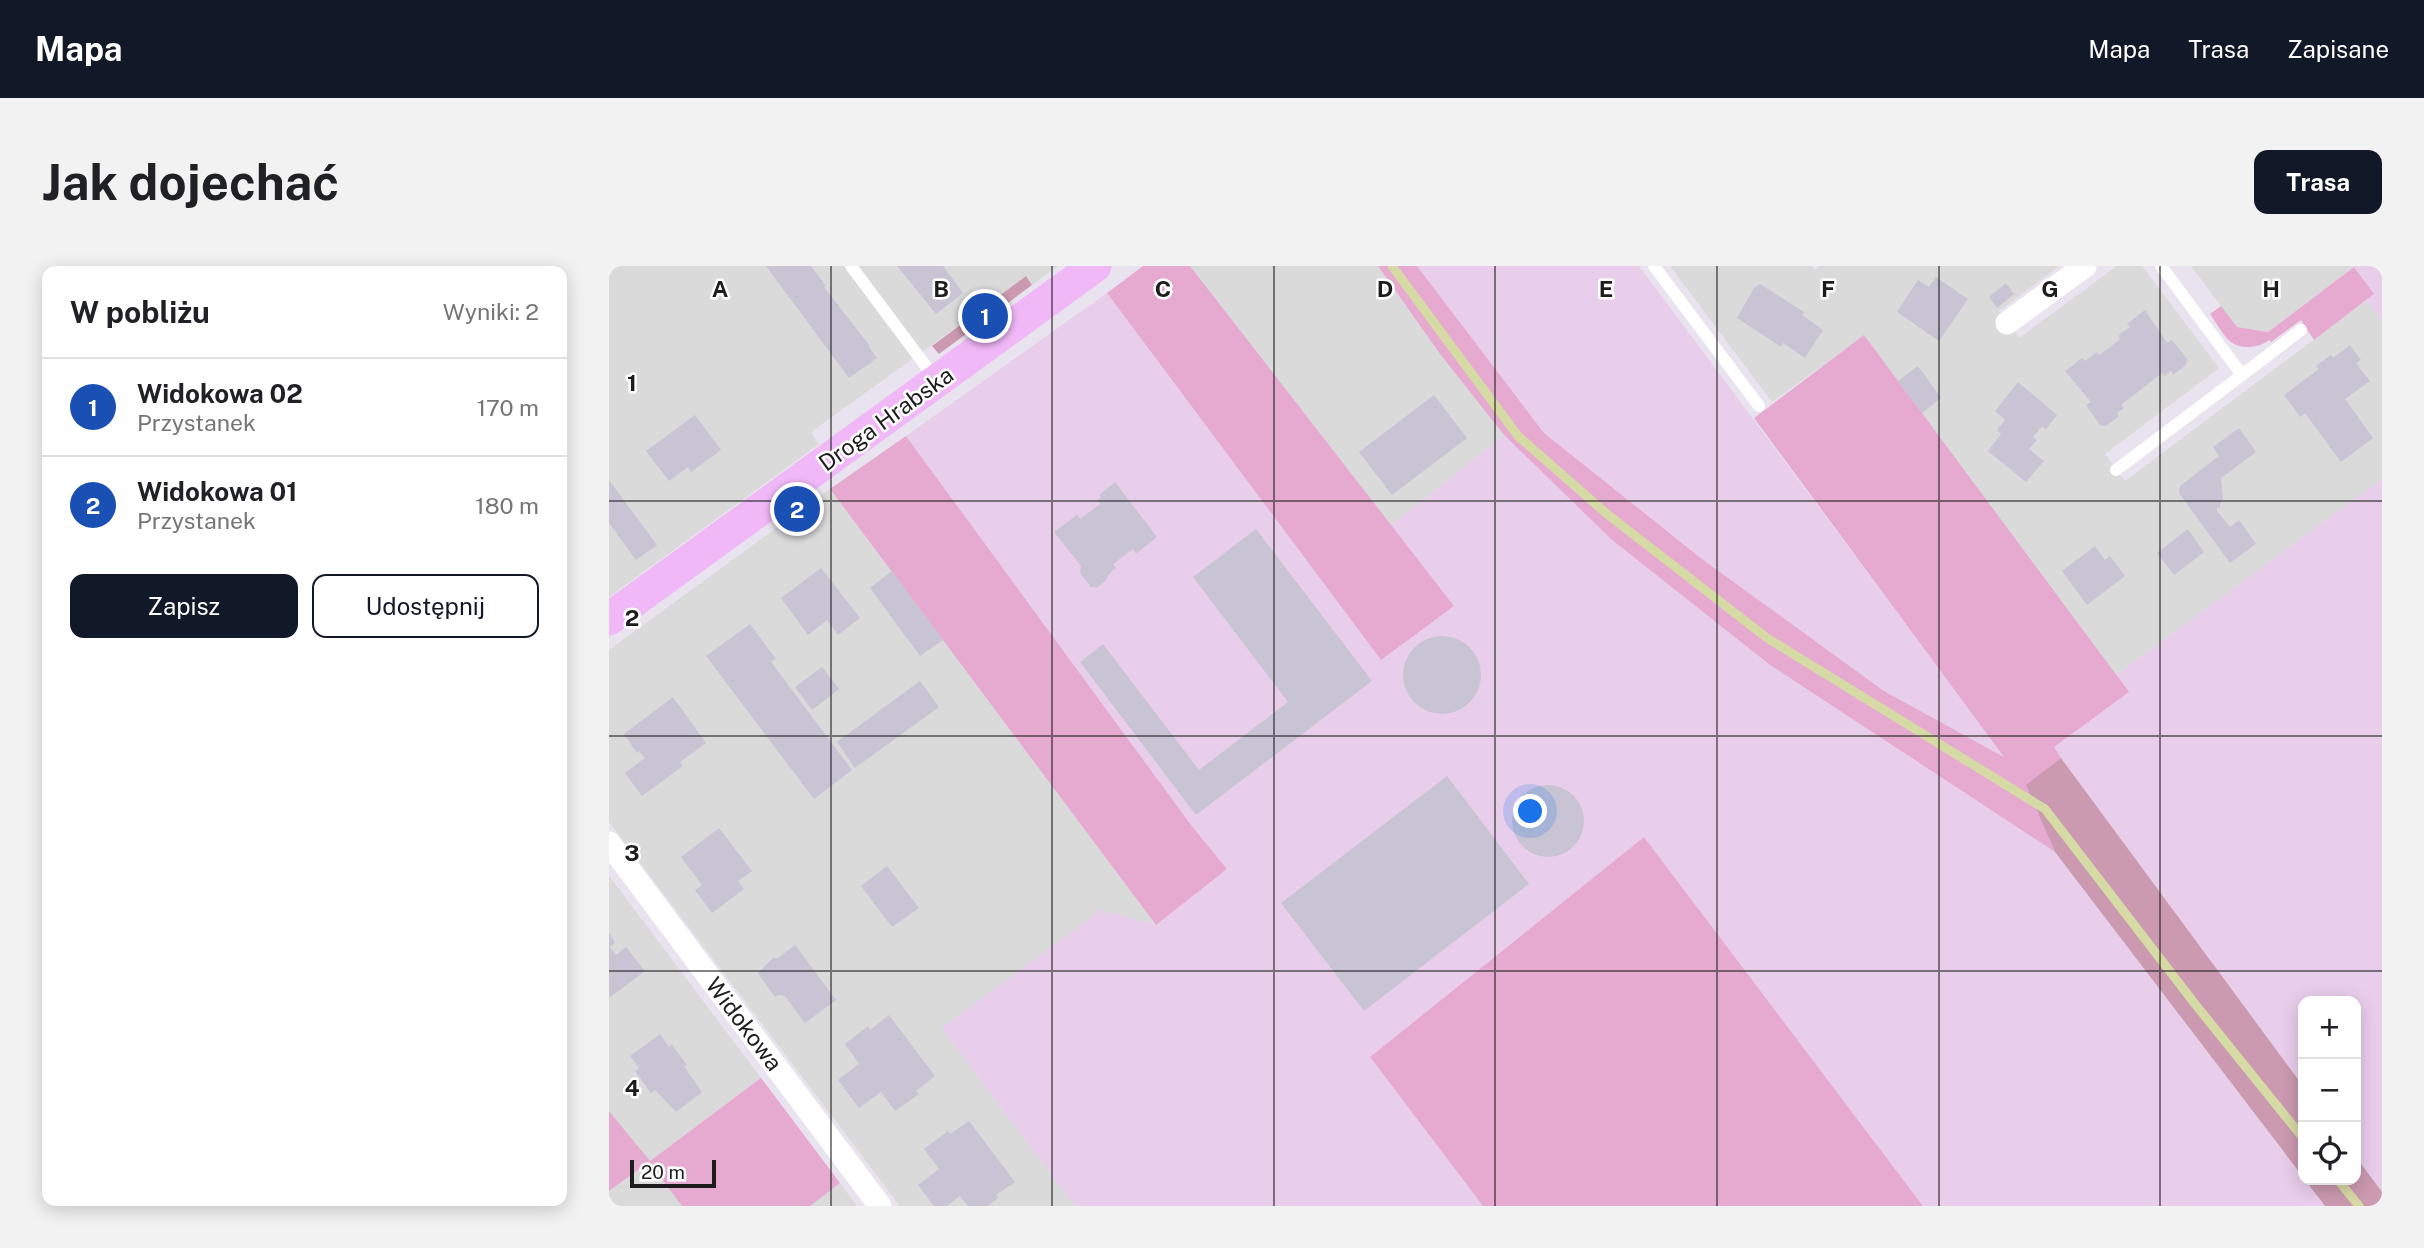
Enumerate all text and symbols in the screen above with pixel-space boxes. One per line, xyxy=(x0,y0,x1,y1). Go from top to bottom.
text: Mapa xyxy=(35,30,123,68)
text: Mapa xyxy=(2088,35,2150,63)
text: Trasa xyxy=(2188,35,2249,63)
text: Zapisane xyxy=(2287,35,2389,63)
button: Trasa xyxy=(2254,150,2382,214)
text: Jak dojechać xyxy=(42,153,339,211)
text: A xyxy=(712,275,729,302)
text: B xyxy=(933,275,949,302)
text: C xyxy=(1155,275,1171,302)
text: D xyxy=(1377,275,1393,302)
text: E xyxy=(1599,275,1613,302)
text: F xyxy=(1821,275,1835,302)
text: G xyxy=(2041,275,2059,302)
text: H xyxy=(2262,275,2280,302)
pin: 1 xyxy=(962,290,1008,342)
text: W pobliżu xyxy=(70,294,210,330)
text: Wyniki: 2 xyxy=(443,298,539,325)
street label: Droga Hrabska xyxy=(813,361,958,476)
text: 1 xyxy=(627,369,637,396)
text: Widokowa 02 xyxy=(137,378,303,409)
text: 1 xyxy=(88,394,98,421)
text: 170 m xyxy=(477,394,539,421)
text: Przystanek xyxy=(137,409,256,436)
text: Widokowa 01 xyxy=(137,476,297,507)
pin: 2 xyxy=(774,483,820,535)
text: 2 xyxy=(86,492,100,519)
text: 180 m xyxy=(475,492,539,519)
text: Przystanek xyxy=(137,507,256,534)
button: Zapisz xyxy=(70,574,298,638)
button: Udostępnij xyxy=(312,574,539,638)
text: 2 xyxy=(625,604,639,631)
your location xyxy=(1513,794,1547,828)
text: 3 xyxy=(624,839,640,866)
street label: Widokowa xyxy=(701,972,788,1076)
map controls xyxy=(2298,996,2361,1185)
button: + xyxy=(2298,996,2361,1059)
button: − xyxy=(2298,1059,2361,1122)
text: 4 xyxy=(624,1074,640,1101)
button: locate xyxy=(2298,1122,2361,1185)
scale bar xyxy=(630,1157,716,1189)
text: 20 m xyxy=(641,1161,685,1183)

